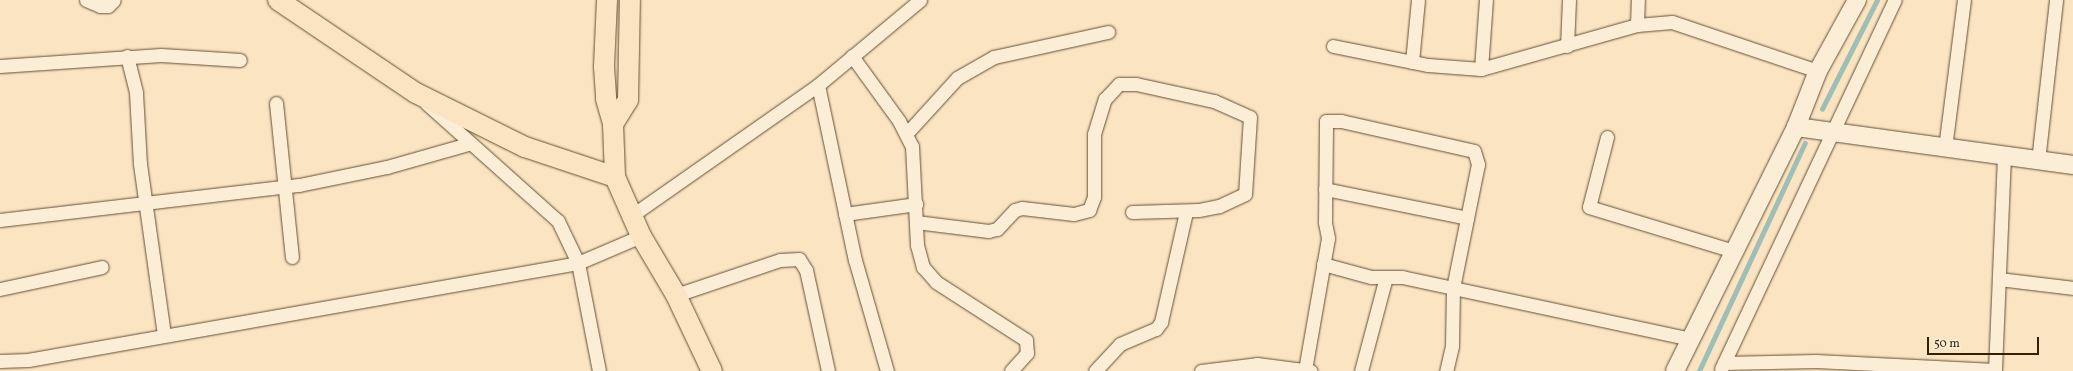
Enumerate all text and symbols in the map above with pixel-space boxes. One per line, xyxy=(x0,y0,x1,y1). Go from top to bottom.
scale bar xyxy=(1929,329,2041,355)
text: 50 m xyxy=(1934,336,1960,352)

